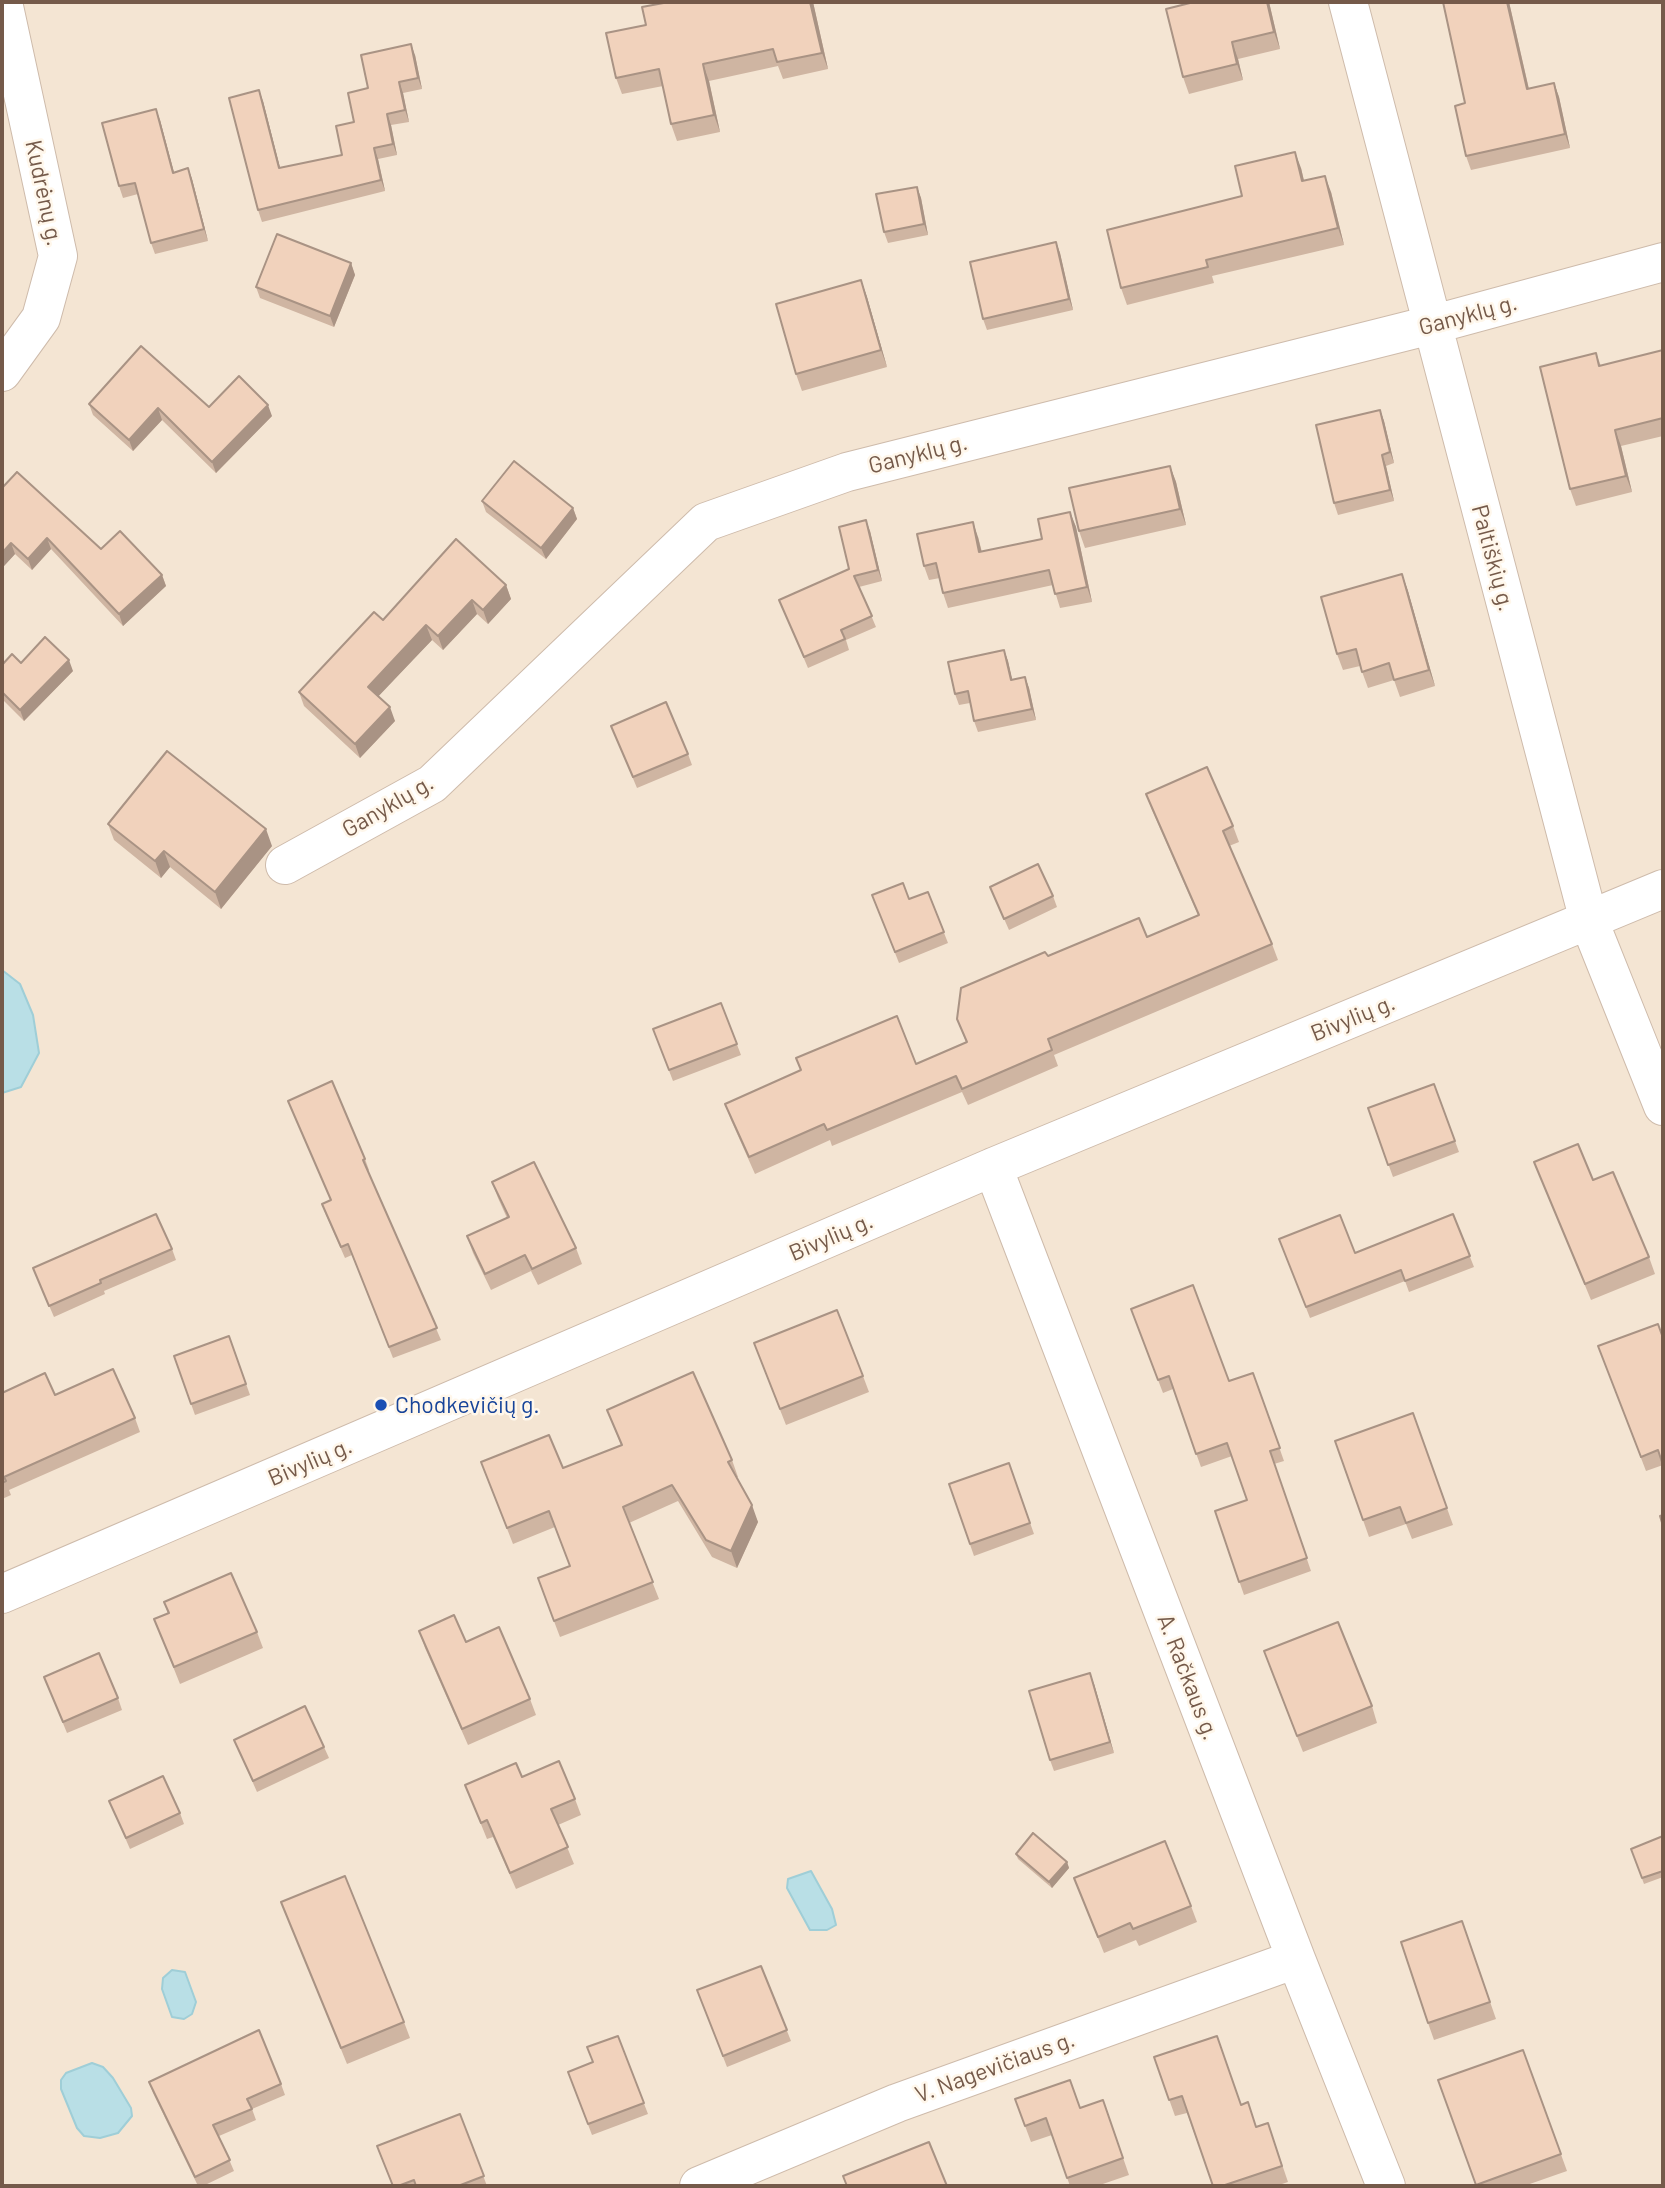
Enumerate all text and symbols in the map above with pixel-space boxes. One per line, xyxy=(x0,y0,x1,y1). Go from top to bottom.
street label: Kudrėnų g. xyxy=(19,138,69,248)
street label: Ganyklų g. xyxy=(1416,289,1520,341)
street label: Ganyklų g. xyxy=(866,428,970,480)
street label: Paltiškių g. xyxy=(1466,502,1520,614)
street label: Ganyklų g. xyxy=(337,769,439,843)
street label: Bivylių g. xyxy=(1307,989,1399,1047)
street label: Bivylių g. xyxy=(785,1207,877,1267)
place label: Chodkevičių g. xyxy=(395,1391,540,1419)
marker: Chodkevičių g. xyxy=(373,1397,389,1413)
street label: Bivylių g. xyxy=(264,1432,356,1492)
street label: A. Račkaus g. xyxy=(1151,1610,1225,1744)
street label: V. Nagevičiaus g. xyxy=(911,2025,1079,2109)

